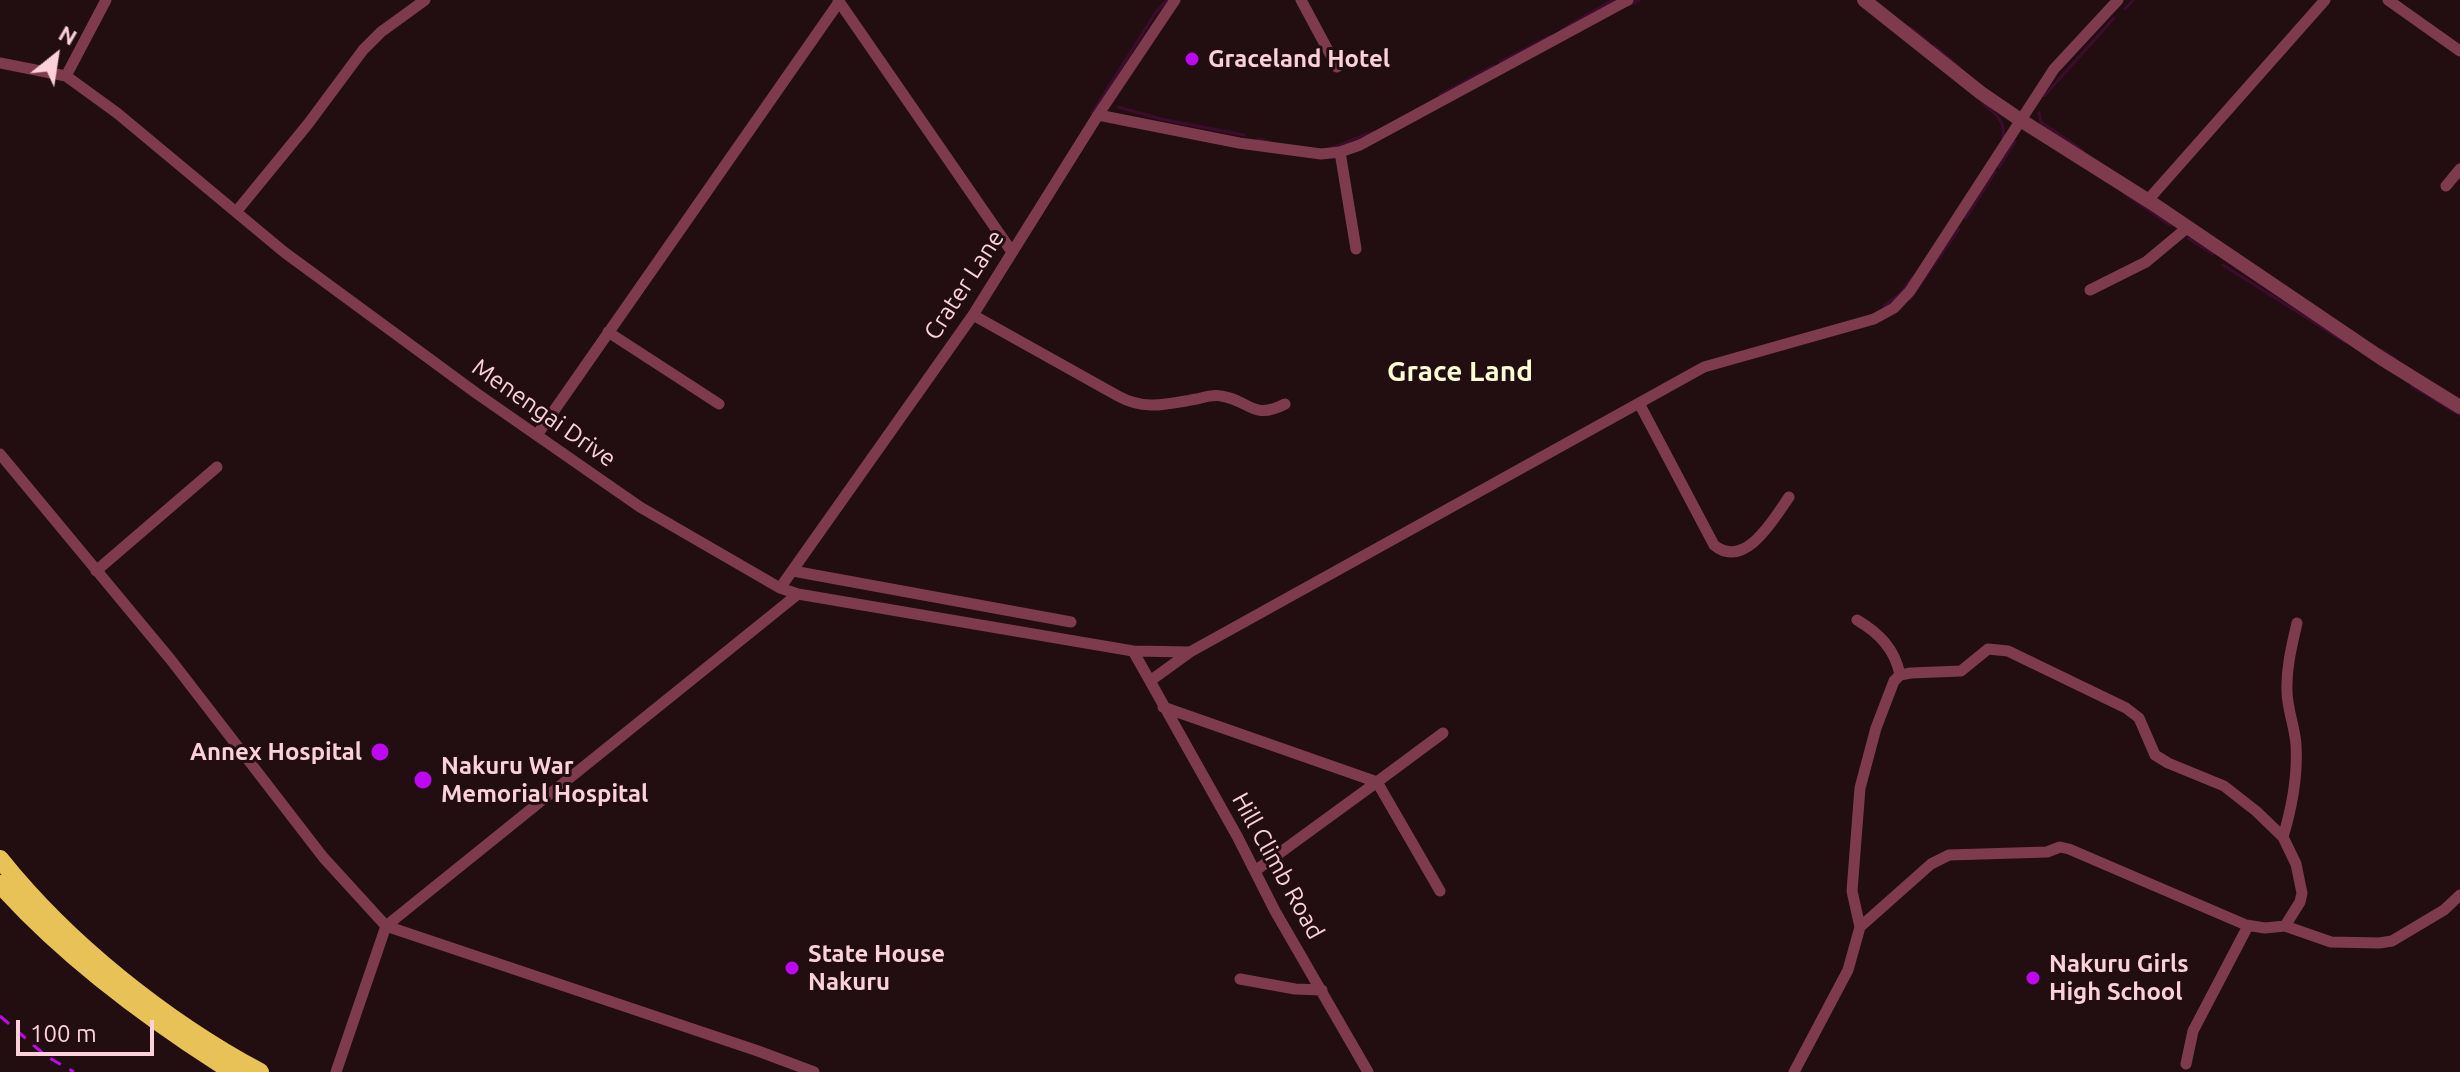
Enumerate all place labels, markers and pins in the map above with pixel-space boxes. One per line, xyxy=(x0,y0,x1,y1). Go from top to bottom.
place label: Graceland Hotel xyxy=(1208,45,1390,73)
marker: Graceland Hotel xyxy=(1183,50,1201,68)
place label: Annex Hospital xyxy=(190,738,362,766)
marker: Annex Hospital xyxy=(369,741,391,763)
place label: Nakuru War Memorial Hospital xyxy=(441,752,648,808)
marker: Nakuru War Memorial Hospital xyxy=(412,769,434,791)
place label: State House Nakuru xyxy=(808,940,945,996)
place label: Nakuru Girls High School xyxy=(2049,950,2189,1006)
marker: State House Nakuru xyxy=(783,959,801,977)
marker: Nakuru Girls High School xyxy=(2024,969,2042,987)

